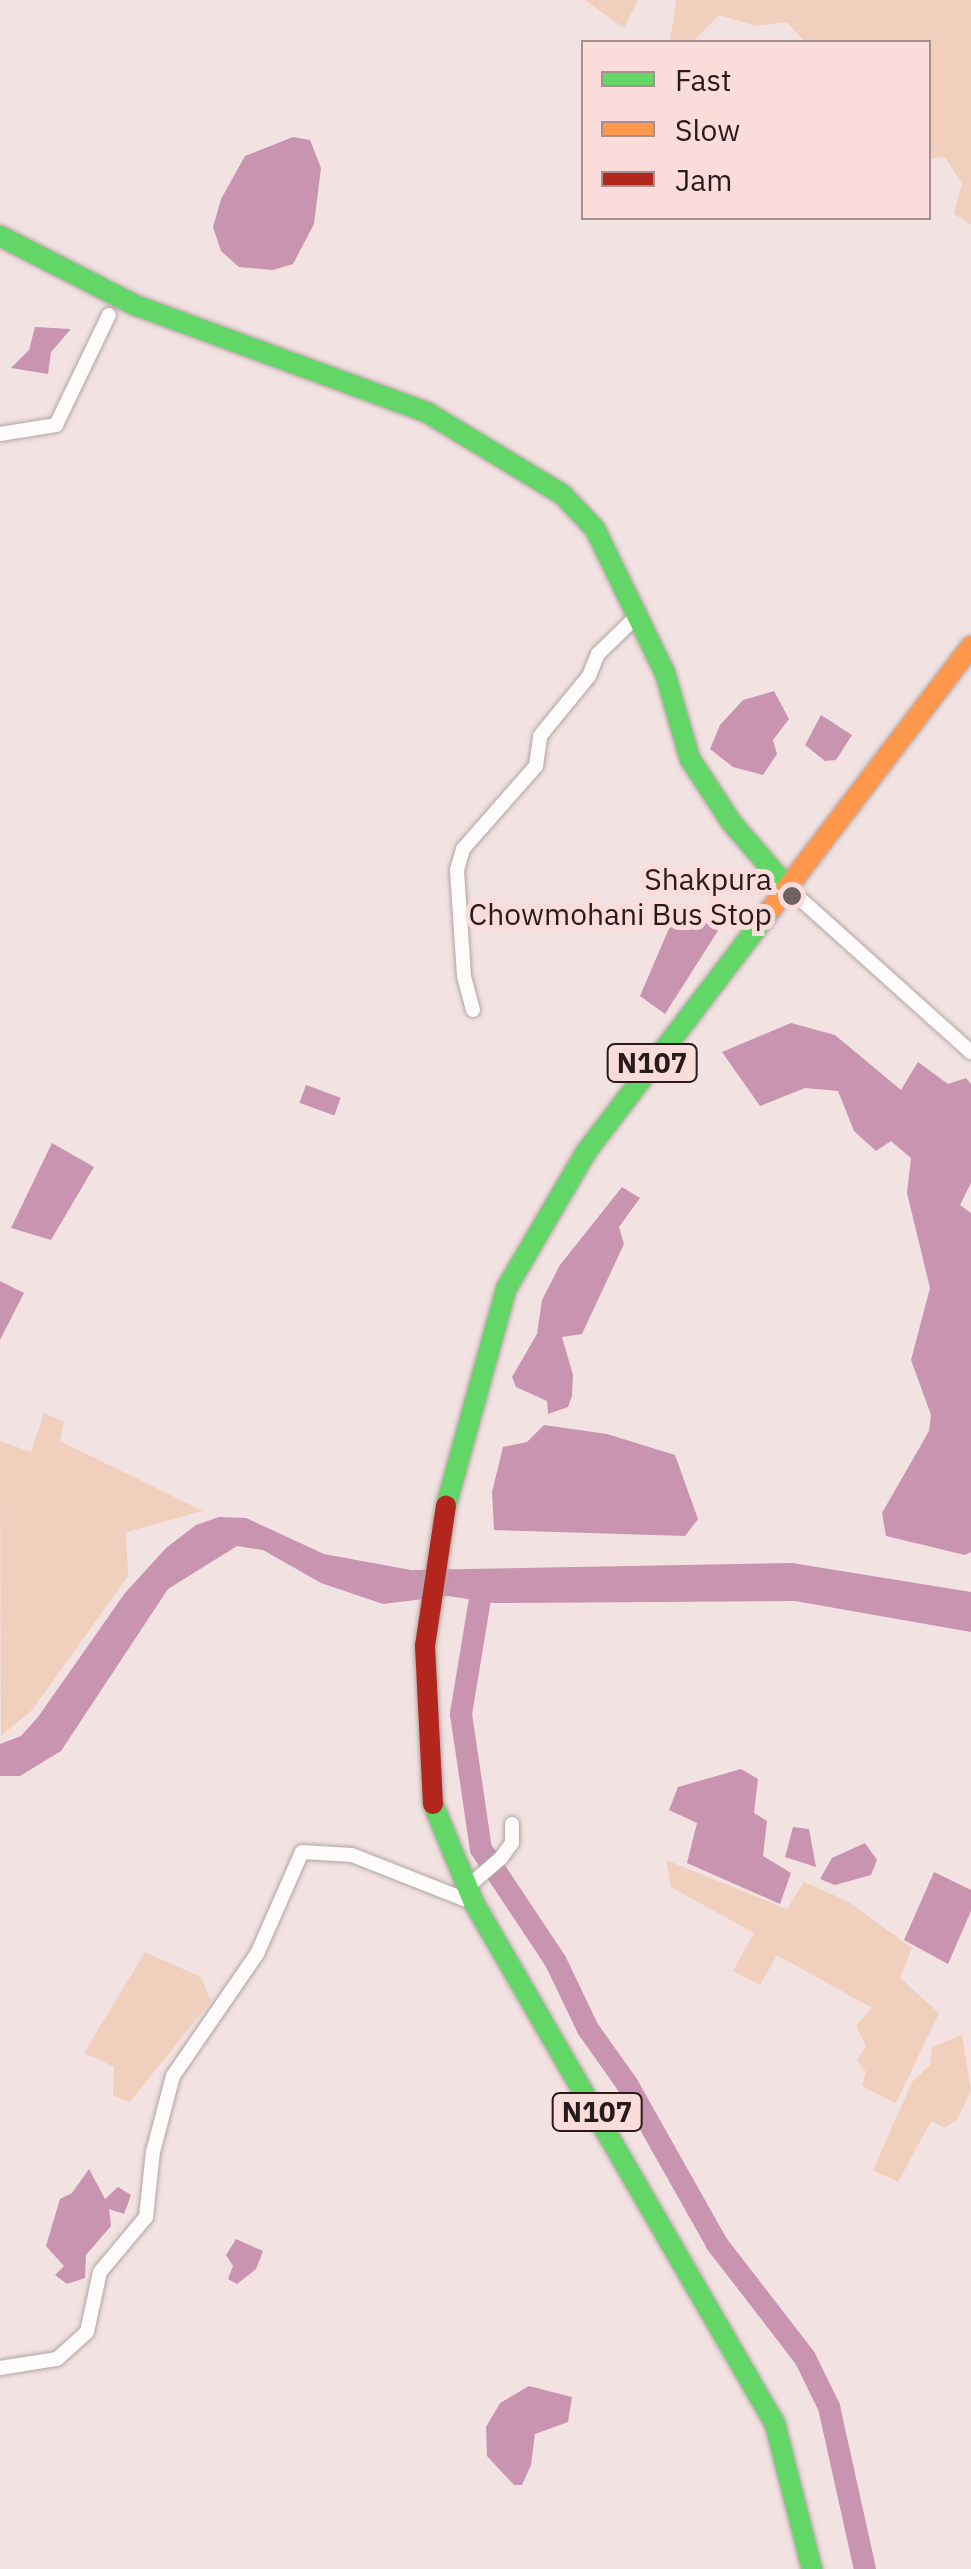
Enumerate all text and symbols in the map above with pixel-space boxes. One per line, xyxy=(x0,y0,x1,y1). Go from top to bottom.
legend xyxy=(581,40,931,220)
text: Fast xyxy=(675,60,732,99)
text: Slow xyxy=(675,110,740,149)
text: Jam xyxy=(675,160,733,199)
place label: Shakpura Chowmohani Bus Stop xyxy=(469,861,772,932)
marker: Shakpura Chowmohani Bus Stop xyxy=(781,885,803,907)
road number: N107 xyxy=(604,1040,700,1086)
road number: N107 xyxy=(550,2089,644,2135)

